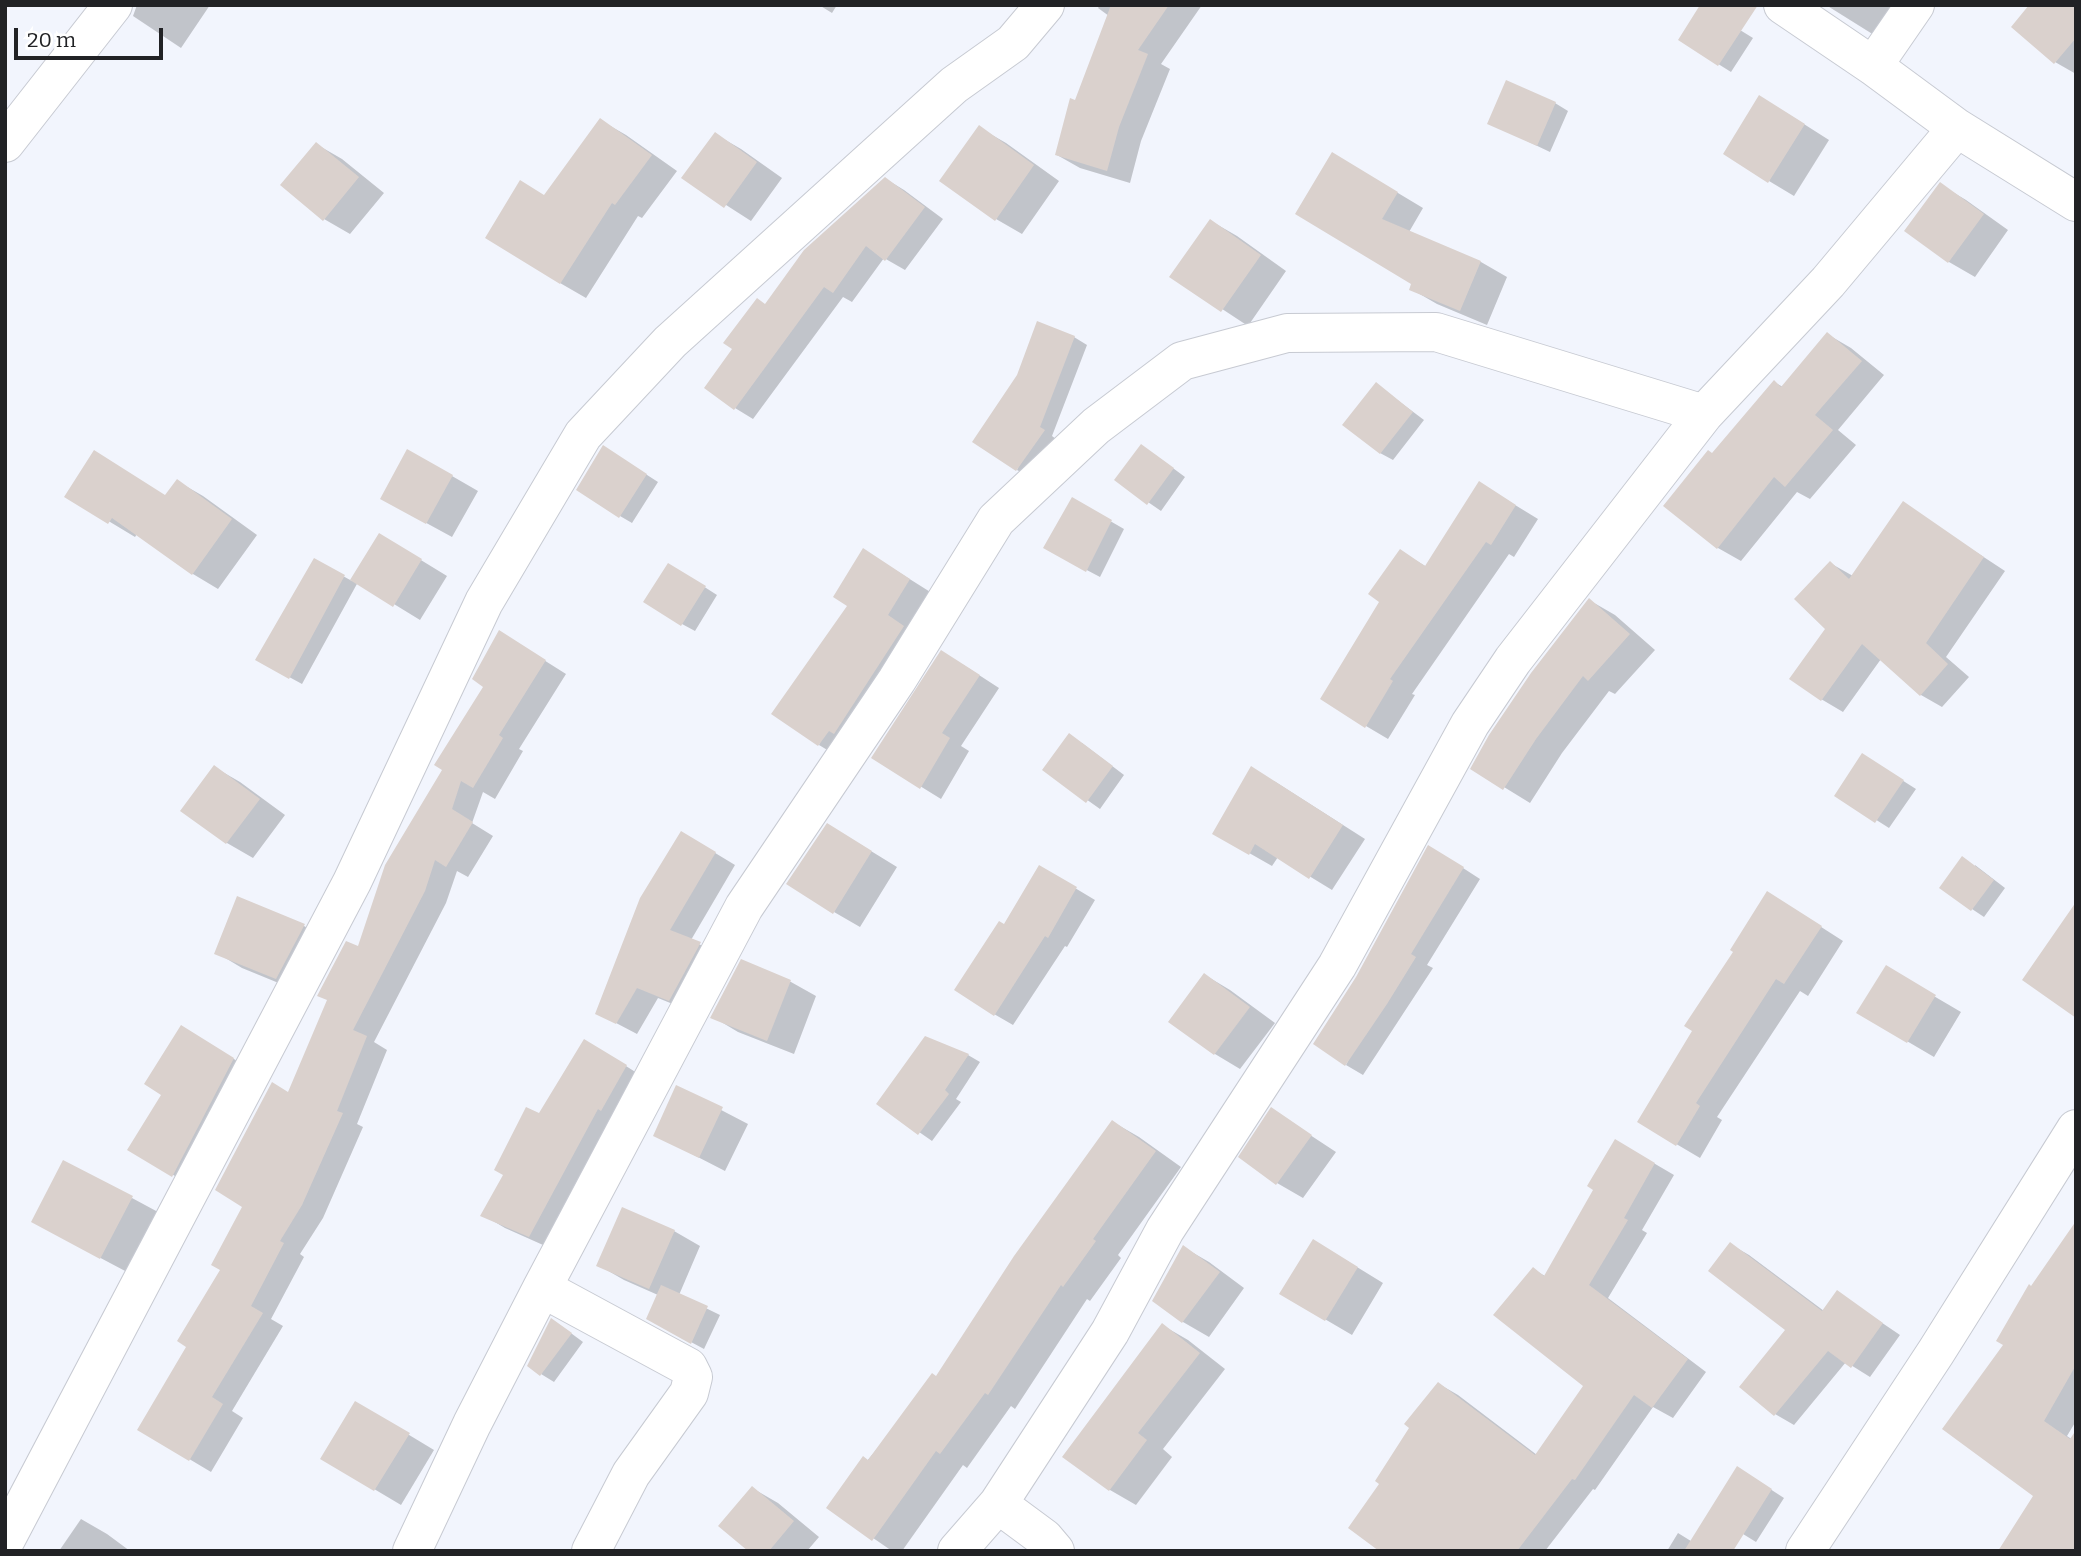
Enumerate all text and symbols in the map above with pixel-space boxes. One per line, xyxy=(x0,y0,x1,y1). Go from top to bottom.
scale bar xyxy=(18,14,166,58)
text: 20 m xyxy=(27,27,76,53)

